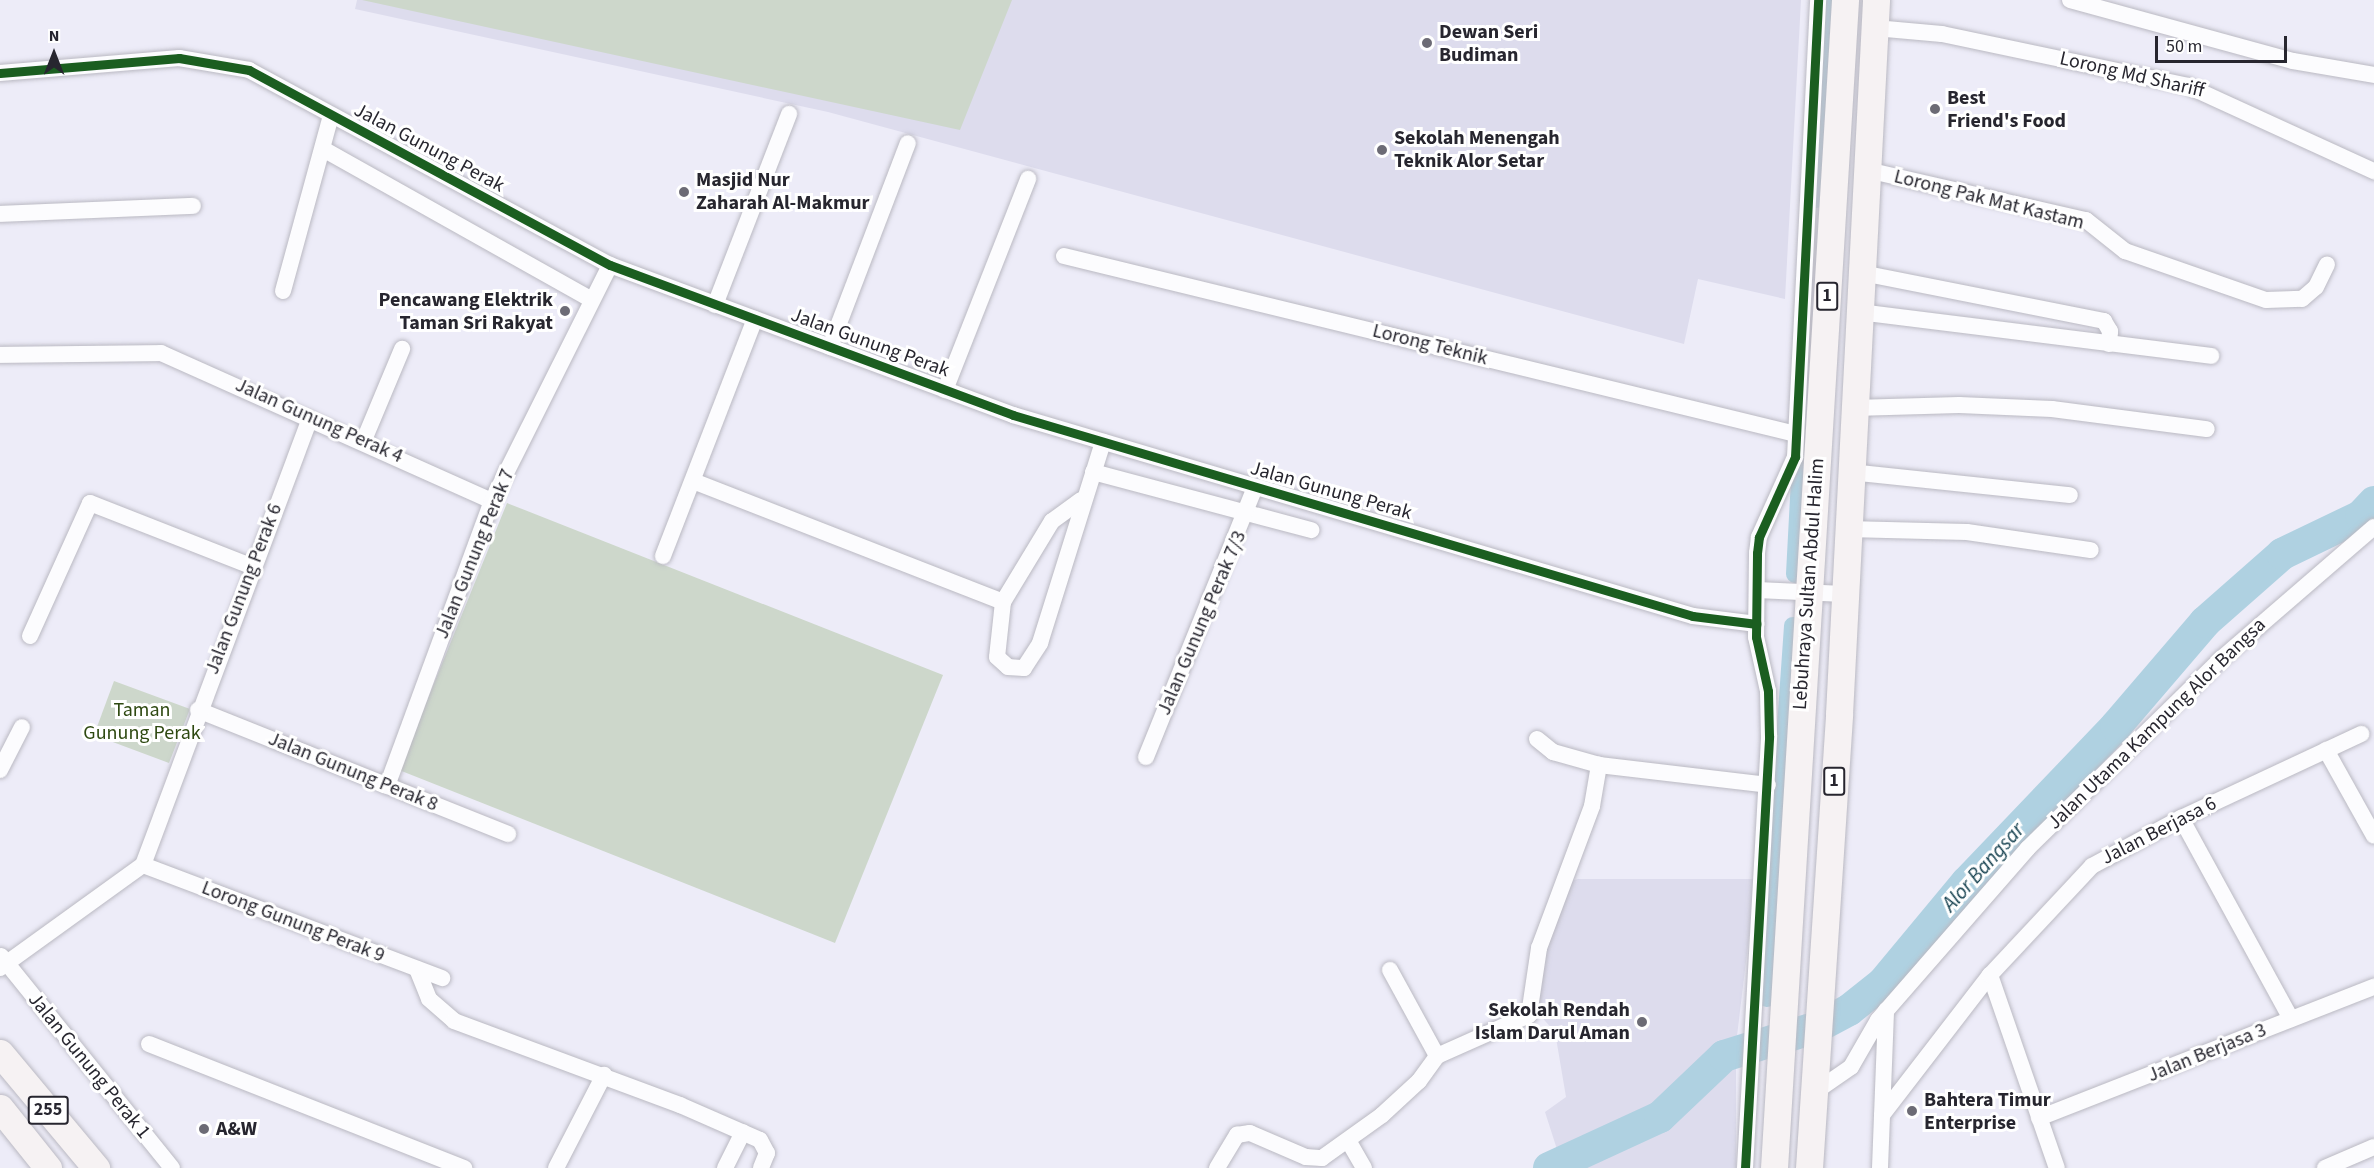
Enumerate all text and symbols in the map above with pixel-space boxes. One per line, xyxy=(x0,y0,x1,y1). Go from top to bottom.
place label: Dewan Seri Budiman xyxy=(1439,20,1538,67)
north arrow xyxy=(24,24,84,84)
scale bar xyxy=(2158,24,2290,62)
text: N xyxy=(49,25,59,47)
text: 50 m xyxy=(2166,34,2202,59)
marker: Dewan Seri Budiman xyxy=(1420,36,1434,50)
street label: Lorong Md Shariff xyxy=(2057,47,2207,103)
place label: Best Friend's Food xyxy=(1947,86,2066,133)
street label: Jalan Gunung Perak xyxy=(350,98,508,198)
marker: Best Friend's Food xyxy=(1928,102,1942,116)
place label: Sekolah Menengah Teknik Alor Setar xyxy=(1394,126,1560,173)
marker: Sekolah Menengah Teknik Alor Setar xyxy=(1375,143,1389,157)
street label: Lorong Pak Mat Kastam xyxy=(1891,165,2087,235)
place label: Masjid Nur Zaharah Al-Makmur xyxy=(696,168,869,215)
marker: Masjid Nur Zaharah Al-Makmur xyxy=(677,185,691,199)
road number: 1 xyxy=(1815,281,1839,311)
place label: Pencawang Elektrik Taman Sri Rakyat xyxy=(379,288,553,335)
street label: Jalan Gunung Perak xyxy=(787,303,953,383)
marker: Pencawang Elektrik Taman Sri Rakyat xyxy=(558,304,572,318)
street label: Lorong Teknik xyxy=(1370,319,1490,371)
street label: Jalan Gunung Perak 4 xyxy=(231,373,407,469)
street label: Jalan Gunung Perak xyxy=(1247,456,1415,526)
street label: Lebuhraya Sultan Abdul Halim xyxy=(1788,457,1830,711)
street label: Jalan Gunung Perak 7 xyxy=(430,466,520,642)
street label: Jalan Gunung Perak 6 xyxy=(200,500,288,678)
street label: Jalan Gunung Perak 7/3 xyxy=(1152,527,1252,719)
street label: Jalan Utama Kampung Alor Bangsa xyxy=(2043,613,2271,835)
park label: Taman Gunung Perak xyxy=(83,698,201,745)
street label: Jalan Gunung Perak 8 xyxy=(265,727,441,817)
road number: 1 xyxy=(1822,766,1846,796)
street label: Jalan Berjasa 6 xyxy=(2097,792,2221,870)
water label: Alor Bangsar xyxy=(1937,818,2029,916)
street label: Lorong Gunung Perak 9 xyxy=(198,876,388,968)
street label: Jalan Gunung Perak 1 xyxy=(23,988,155,1144)
place label: Sekolah Rendah Islam Darul Aman xyxy=(1475,999,1630,1046)
marker: Sekolah Rendah Islam Darul Aman xyxy=(1635,1015,1649,1029)
street label: Jalan Berjasa 3 xyxy=(2144,1018,2270,1088)
place label: Bahtera Timur Enterprise xyxy=(1924,1088,2051,1135)
road number: 255 xyxy=(27,1095,69,1125)
marker: Bahtera Timur Enterprise xyxy=(1905,1104,1919,1118)
place label: A&W xyxy=(216,1117,257,1141)
marker: A&W xyxy=(197,1122,211,1136)

